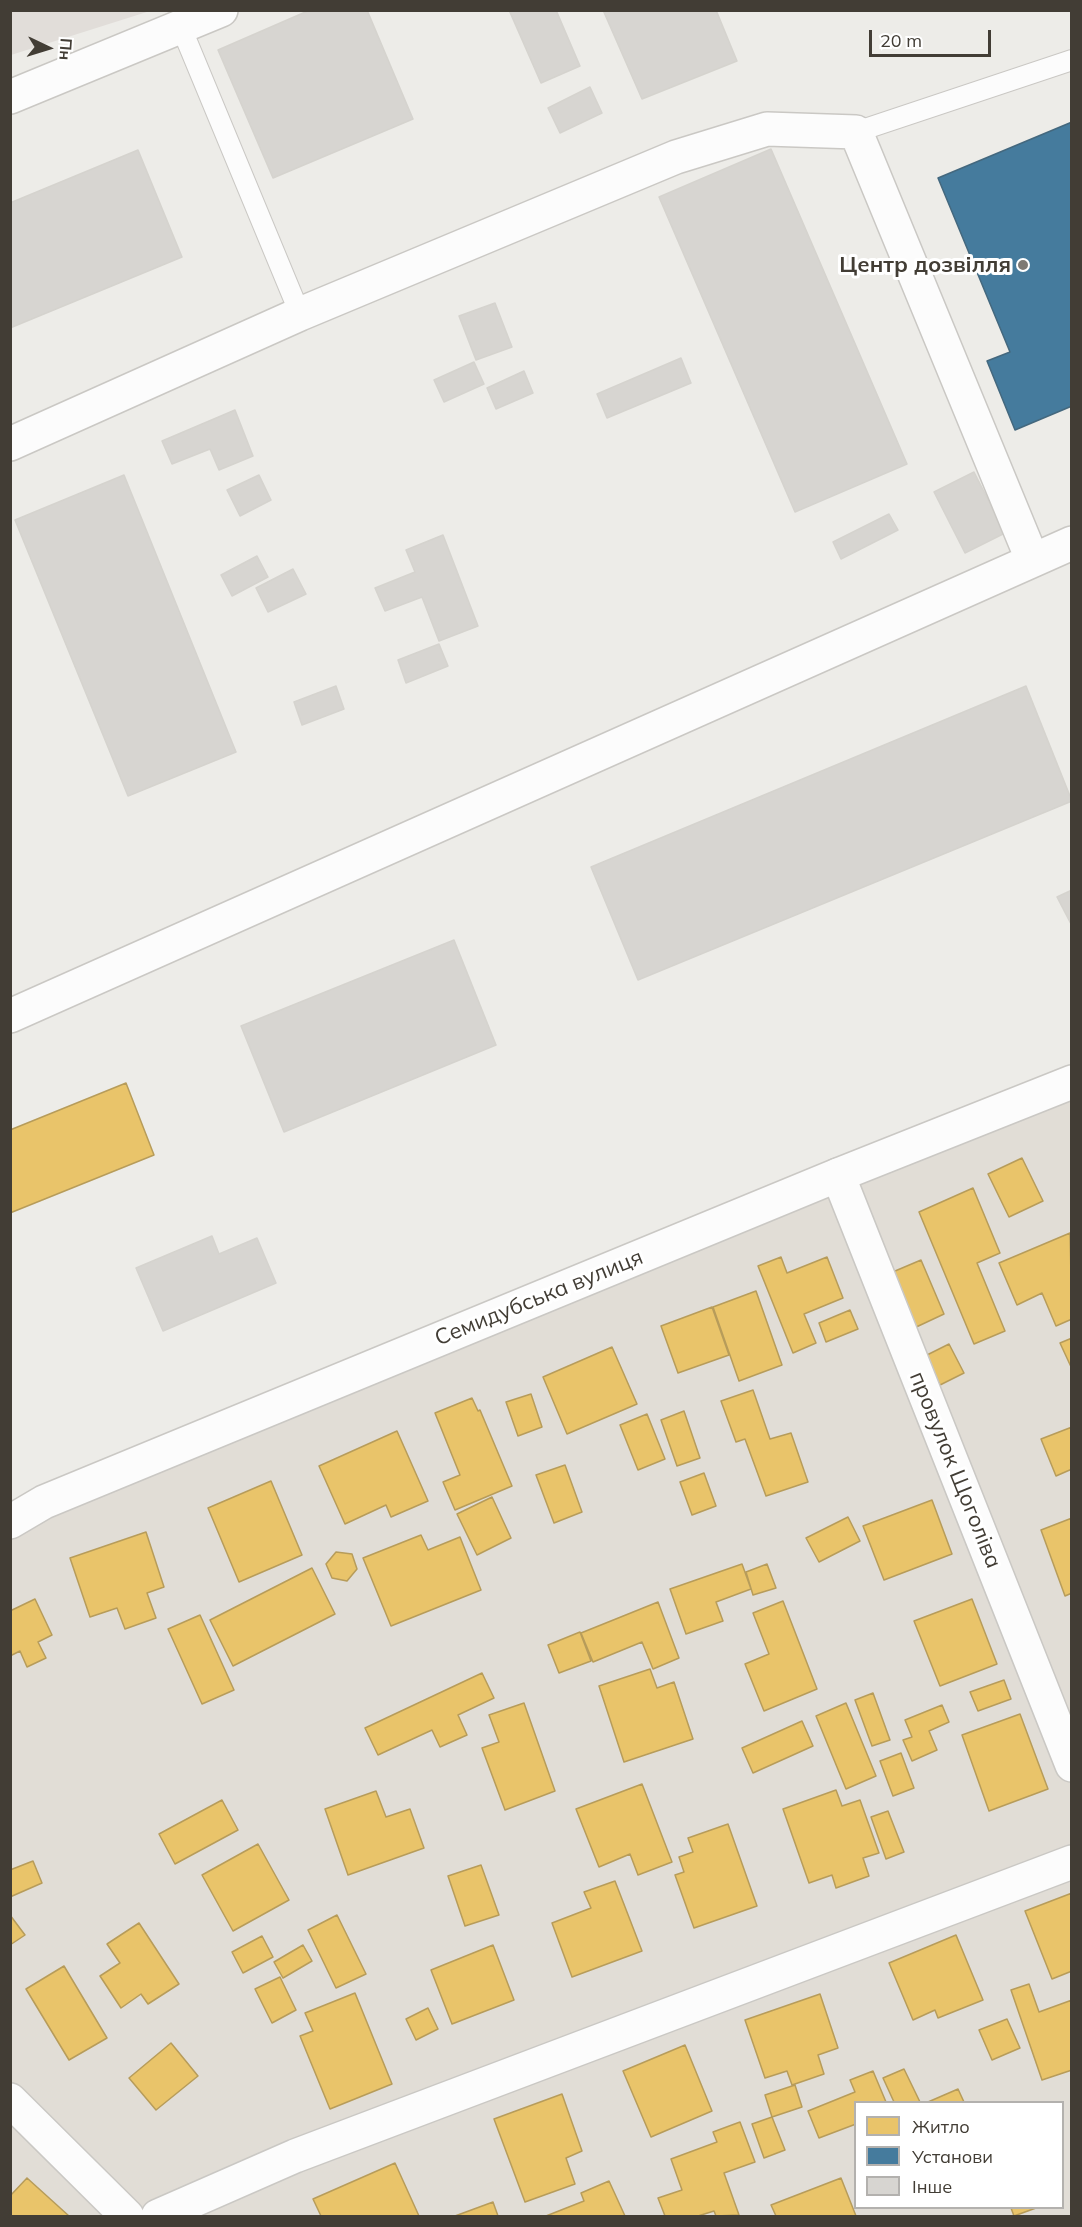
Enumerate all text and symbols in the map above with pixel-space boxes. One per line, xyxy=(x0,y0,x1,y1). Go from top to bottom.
north arrow xyxy=(18,18,78,78)
scale bar xyxy=(872,18,994,56)
text: 20 m xyxy=(880,29,922,52)
text: Пн xyxy=(55,37,77,61)
place label: Центр дозвілля xyxy=(839,252,1011,278)
marker: Центр дозвілля xyxy=(1016,258,1030,272)
street label: Семидубська вулиця xyxy=(431,1244,647,1352)
street label: провулок Щоголіва xyxy=(903,1368,1007,1572)
legend xyxy=(854,2101,1064,2209)
text: Житло xyxy=(912,2115,970,2138)
text: Установи xyxy=(912,2145,993,2168)
text: Інше xyxy=(912,2175,952,2198)

